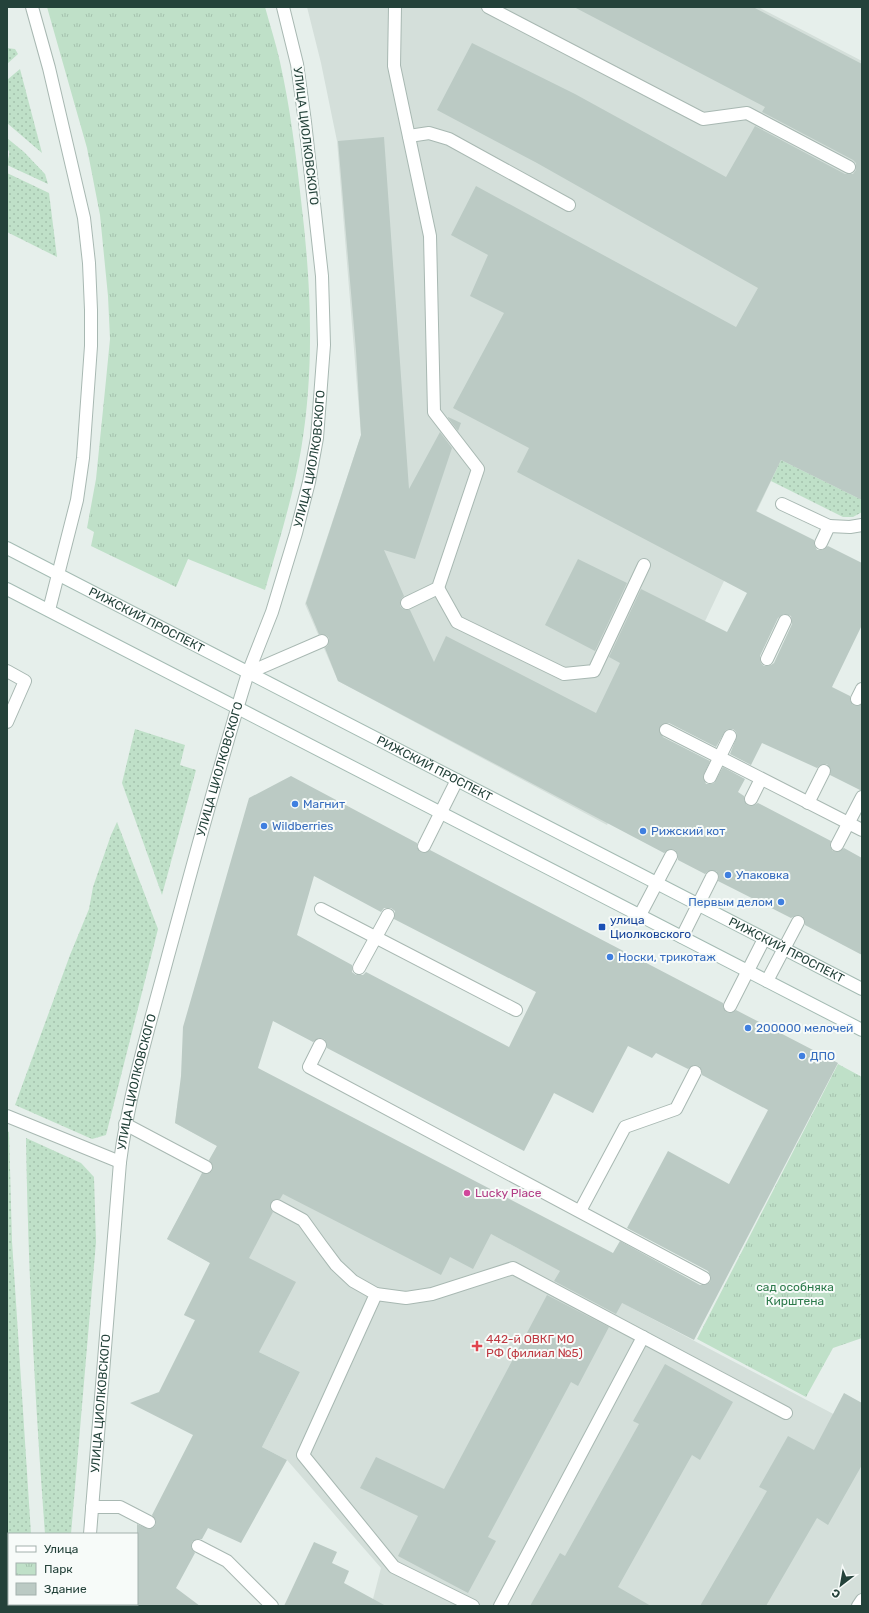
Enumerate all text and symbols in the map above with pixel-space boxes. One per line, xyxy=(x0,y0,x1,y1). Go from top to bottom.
street label: УЛИЦА ЦИОЛКОВСКОГО xyxy=(291,66,321,206)
street label: УЛИЦА ЦИОЛКОВСКОГО xyxy=(291,390,328,529)
street label: РИЖСКИЙ ПРОСПЕКТ xyxy=(86,584,207,656)
street label: УЛИЦА ЦИОЛКОВСКОГО xyxy=(194,700,246,838)
street label: РИЖСКИЙ ПРОСПЕКТ xyxy=(374,733,495,804)
place label: Магнит xyxy=(303,797,345,811)
marker: Магнит xyxy=(290,799,300,809)
place label: Wildberries xyxy=(272,819,333,833)
marker: Wildberries xyxy=(259,821,269,831)
place label: Рижский кот xyxy=(651,824,725,838)
marker: Рижский кот xyxy=(638,826,648,836)
place label: Упаковка xyxy=(736,868,789,882)
marker: Упаковка xyxy=(723,870,733,880)
place label: Первым делом xyxy=(688,895,773,909)
marker: Первым делом xyxy=(776,897,786,907)
place label: улица Циолковского xyxy=(610,913,691,941)
street label: РИЖСКИЙ ПРОСПЕКТ xyxy=(726,914,847,986)
marker: улица Циолковского xyxy=(597,922,607,932)
place label: Носки, трикотаж xyxy=(618,950,716,964)
marker: Носки, трикотаж xyxy=(605,952,615,962)
street label: УЛИЦА ЦИОЛКОВСКОГО xyxy=(115,1012,159,1151)
place label: 200000 мелочей xyxy=(756,1021,853,1035)
marker: 200000 мелочей xyxy=(743,1023,753,1033)
place label: ДПО xyxy=(810,1049,835,1063)
marker: ДПО xyxy=(797,1051,807,1061)
place label: Lucky Place xyxy=(475,1186,542,1200)
marker: Lucky Place xyxy=(462,1188,472,1198)
park label: сад особняка Кирштена xyxy=(756,1280,834,1308)
place label: 442-й ОВКГ МО РФ (филиал №5) xyxy=(486,1332,583,1360)
street label: УЛИЦА ЦИОЛКОВСКОГО xyxy=(88,1334,113,1473)
marker: 442-й ОВКГ МО РФ (филиал №5) xyxy=(471,1340,483,1352)
legend xyxy=(8,1533,138,1605)
text: Улица xyxy=(44,1542,78,1556)
text: Парк xyxy=(44,1562,73,1576)
north arrow xyxy=(821,1565,861,1605)
text: Здание xyxy=(44,1582,87,1596)
text: С xyxy=(829,1585,843,1601)

